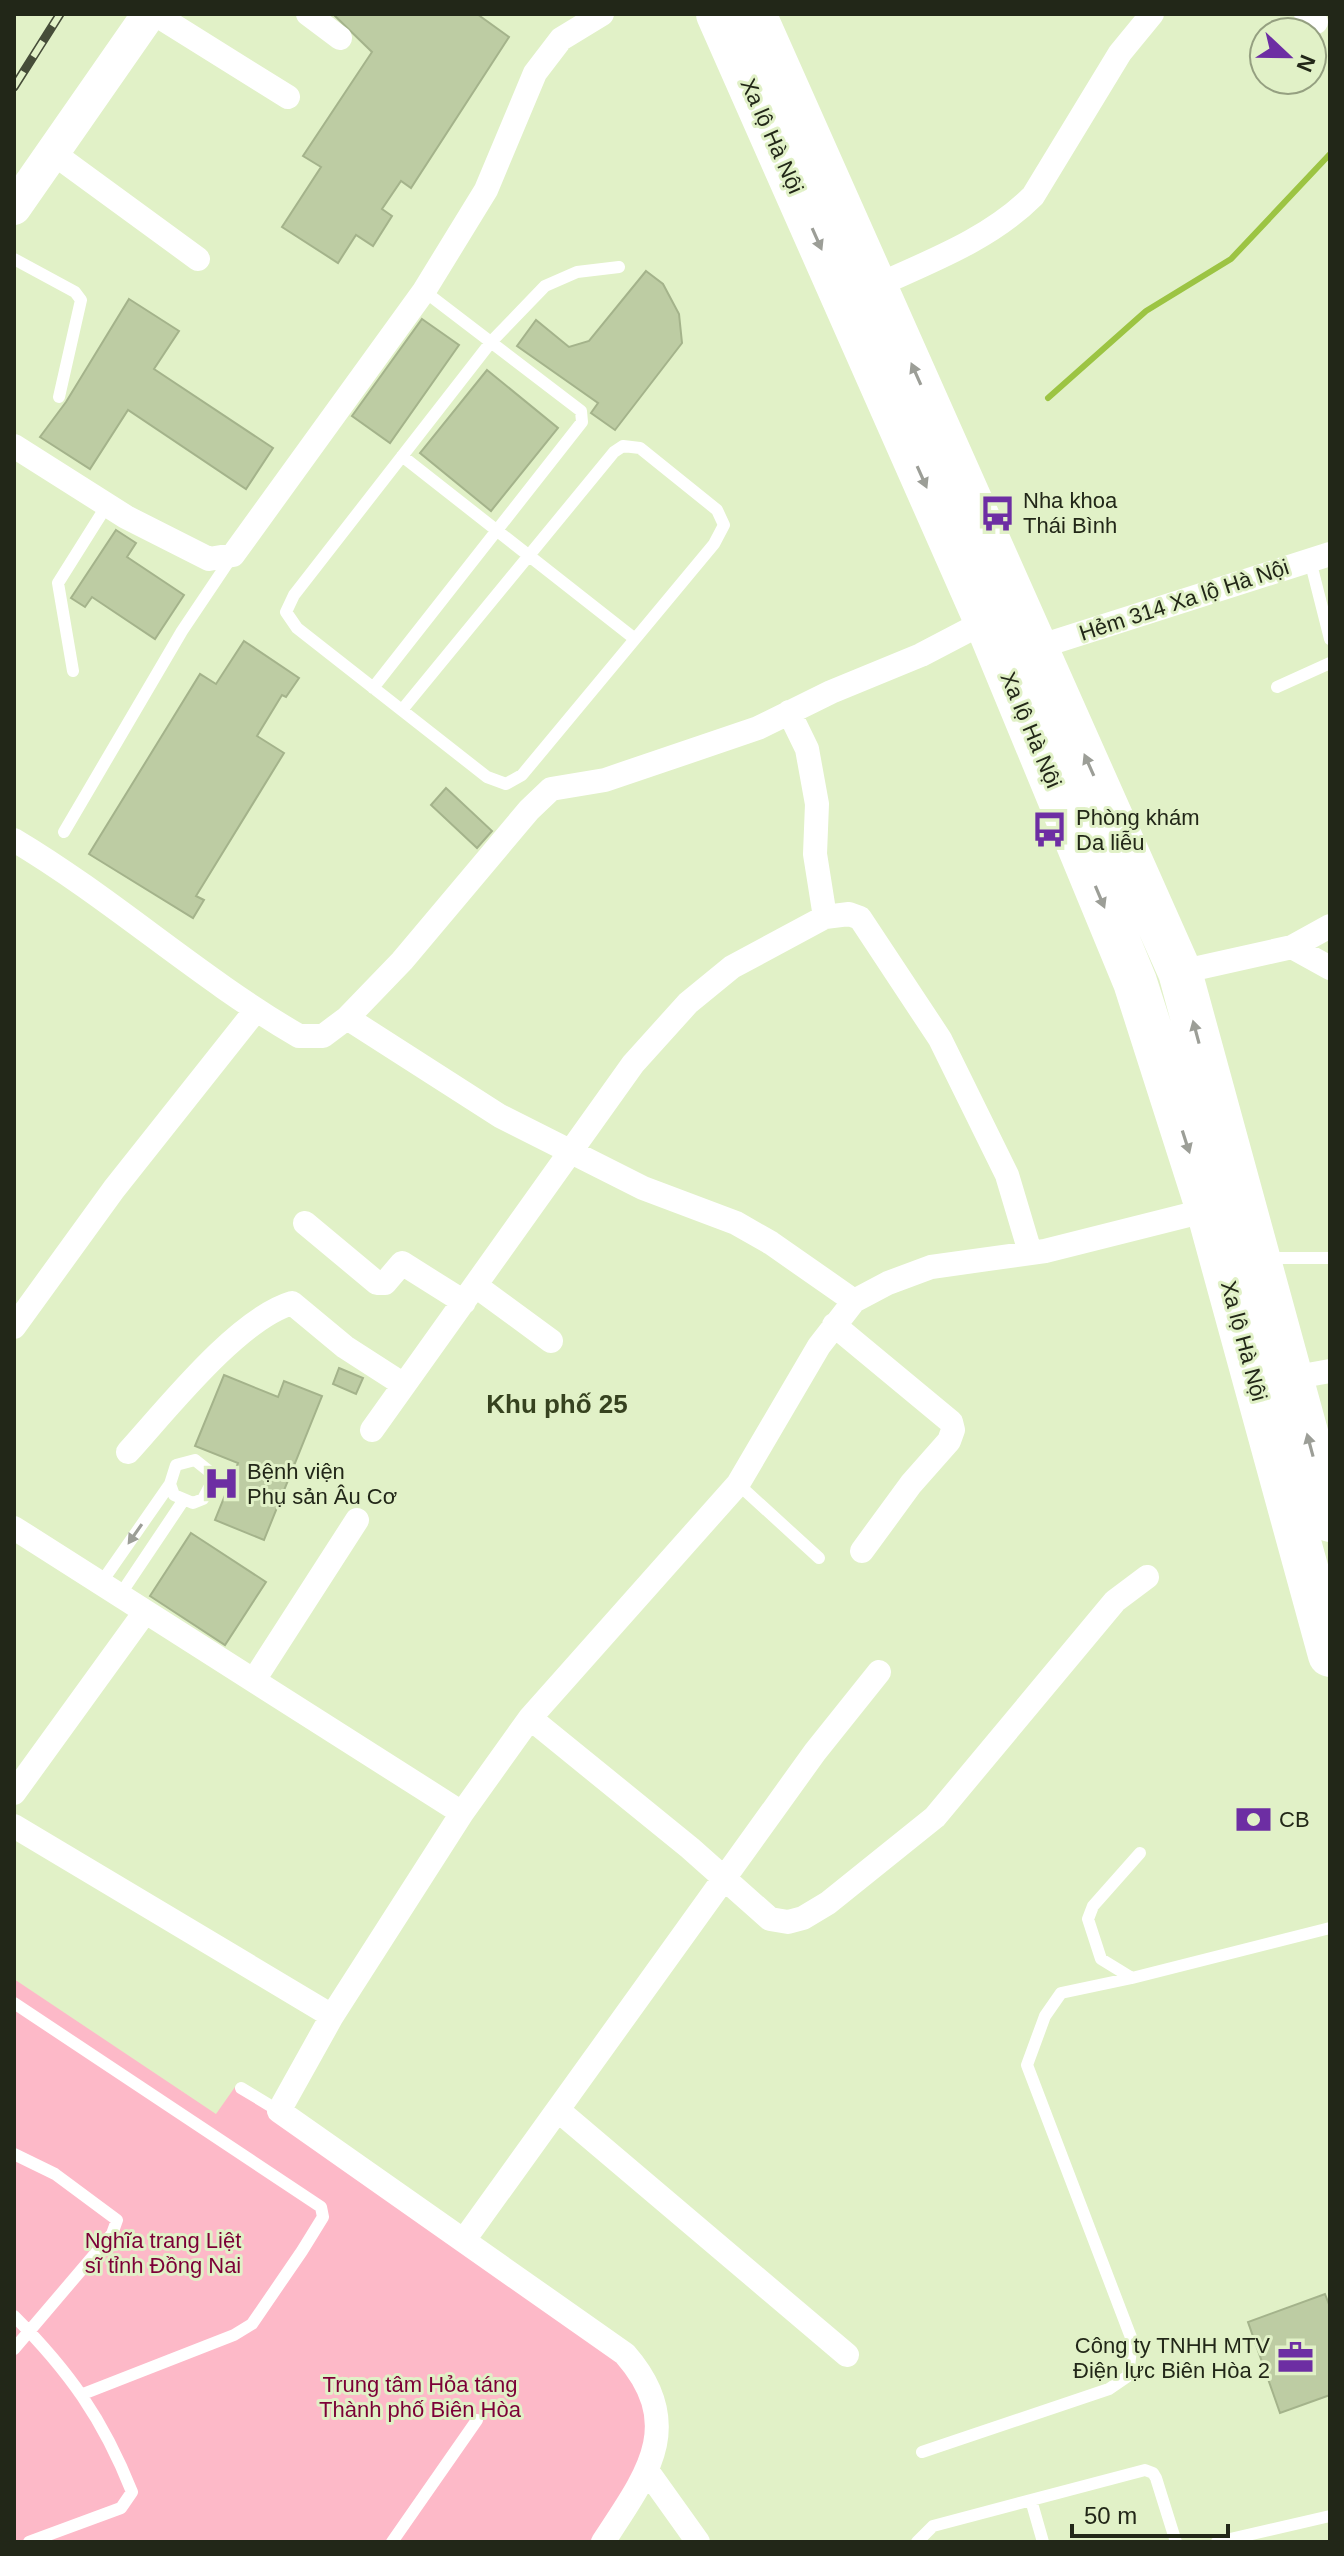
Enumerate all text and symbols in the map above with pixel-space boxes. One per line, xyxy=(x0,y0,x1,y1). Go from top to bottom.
north arrow xyxy=(1248,16,1328,96)
text: N xyxy=(1292,51,1321,75)
street label: Xa lộ Hà Nội xyxy=(735,74,809,198)
one-way arrow xyxy=(811,227,824,251)
one-way arrow xyxy=(909,362,922,386)
one-way arrow xyxy=(915,465,929,489)
place label: Nha khoa Thái Bình xyxy=(1023,488,1118,538)
bus stop icon: Nha khoa Thái Bình xyxy=(978,494,1016,532)
street label: Hẻm 314 Xa lộ Hà Nội xyxy=(1076,554,1292,646)
street label: Xa lộ Hà Nội xyxy=(995,668,1067,792)
one-way arrow xyxy=(1083,753,1096,777)
place label: Phòng khám Da liễu xyxy=(1076,805,1200,855)
bus stop icon: Phòng khám Da liễu xyxy=(1031,811,1069,849)
one-way arrow xyxy=(1094,885,1107,909)
one-way arrow xyxy=(1190,1020,1202,1045)
one-way arrow xyxy=(1180,1130,1193,1154)
street label: Xa lộ Hà Nội xyxy=(1216,1278,1272,1404)
district label: Khu phố 25 xyxy=(486,1389,628,1419)
one-way arrow xyxy=(1303,1432,1315,1457)
place label: Bệnh viện Phụ sản Âu Cơ xyxy=(247,1459,397,1509)
hospital icon: Bệnh viện Phụ sản Âu Cơ xyxy=(202,1465,240,1503)
one-way arrow xyxy=(128,1523,143,1544)
bank icon: CB xyxy=(1234,1800,1272,1838)
place label: CB xyxy=(1279,1807,1310,1832)
park label: Nghĩa trang Liệt sĩ tỉnh Đồng Nai xyxy=(85,2228,241,2278)
place label: Công ty TNHH MTV Điện lực Biên Hòa 2 xyxy=(1073,2333,1270,2383)
office icon: Công ty TNHH MTV Điện lực Biên Hòa 2 xyxy=(1277,2339,1315,2377)
park label: Trung tâm Hỏa táng Thành phố Biên Hòa xyxy=(319,2372,522,2422)
scale bar xyxy=(1072,2488,1228,2538)
text: 50 m xyxy=(1084,2502,1137,2529)

